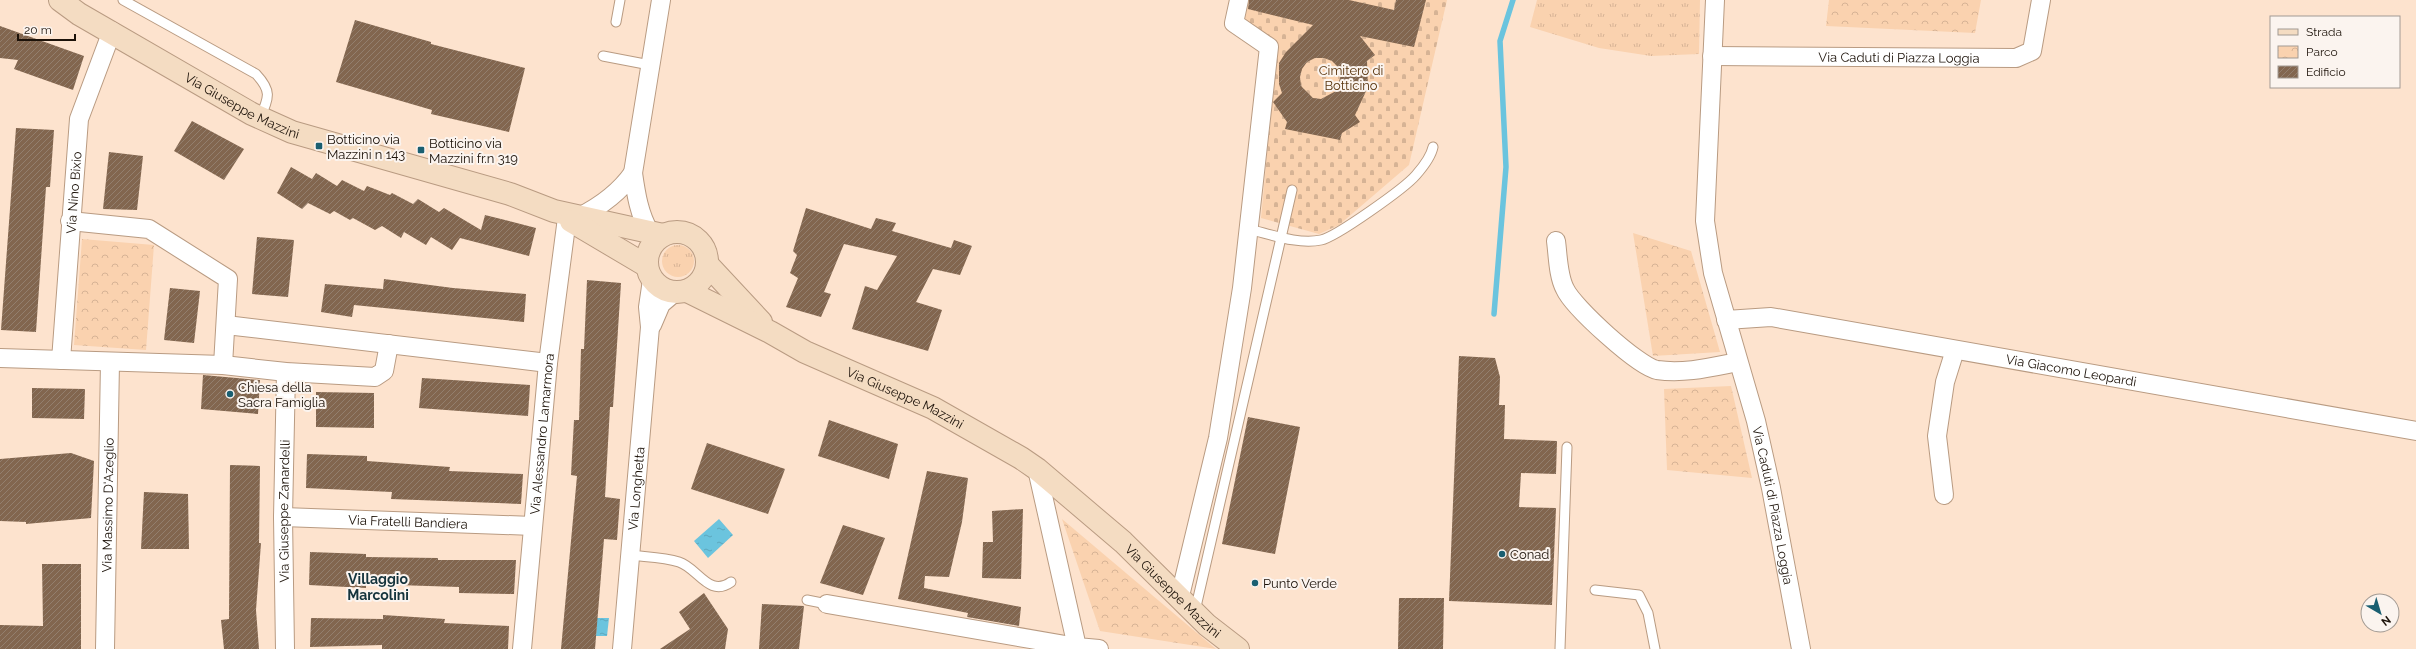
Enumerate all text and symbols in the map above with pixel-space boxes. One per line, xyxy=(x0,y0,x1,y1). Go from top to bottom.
scale bar xyxy=(18,16,75,42)
legend xyxy=(2270,16,2400,88)
text: 20 m xyxy=(24,23,52,37)
text: Strada xyxy=(2306,25,2342,39)
text: Parco xyxy=(2306,45,2338,59)
street label: Via Caduti di Piazza Loggia xyxy=(1818,49,1980,65)
park label: Cimitero di Botticino xyxy=(1319,63,1383,93)
text: Edificio xyxy=(2306,65,2346,79)
street label: Via Giuseppe Mazzini xyxy=(182,69,301,141)
place label: Botticino via Mazzini n 143 xyxy=(327,132,405,162)
place label: Botticino via Mazzini fr.n 319 xyxy=(429,136,518,166)
marker: Botticino via Mazzini n 143 xyxy=(314,141,324,151)
marker: Botticino via Mazzini fr.n 319 xyxy=(416,145,426,155)
street label: Via Nino Bixio xyxy=(63,151,84,234)
street label: Via Giacomo Leopardi xyxy=(2005,351,2138,389)
street label: Via Alessandro Lamarmora xyxy=(527,352,557,515)
street label: Via Giuseppe Mazzini xyxy=(844,364,966,431)
place label: Chiesa della Sacra Famiglia xyxy=(238,380,325,410)
marker: Chiesa della Sacra Famiglia xyxy=(225,389,235,399)
street label: Via Caduti di Piazza Loggia xyxy=(1750,425,1796,586)
street label: Via Massimo D'Azeglio xyxy=(99,437,116,573)
street label: Via Giuseppe Zanardelli xyxy=(275,439,292,583)
street label: Via Longhetta xyxy=(625,446,647,531)
street label: Via Fratelli Bandiera xyxy=(348,512,468,531)
street label: Via Giuseppe Mazzini xyxy=(1122,541,1224,640)
place label: Conad xyxy=(1510,547,1549,562)
marker: Conad xyxy=(1497,549,1507,559)
district label: Villaggio Marcolini xyxy=(347,571,409,603)
place label: Punto Verde xyxy=(1263,576,1337,591)
marker: Punto Verde xyxy=(1250,578,1260,588)
north arrow xyxy=(2360,593,2400,633)
text: N xyxy=(2379,613,2393,628)

